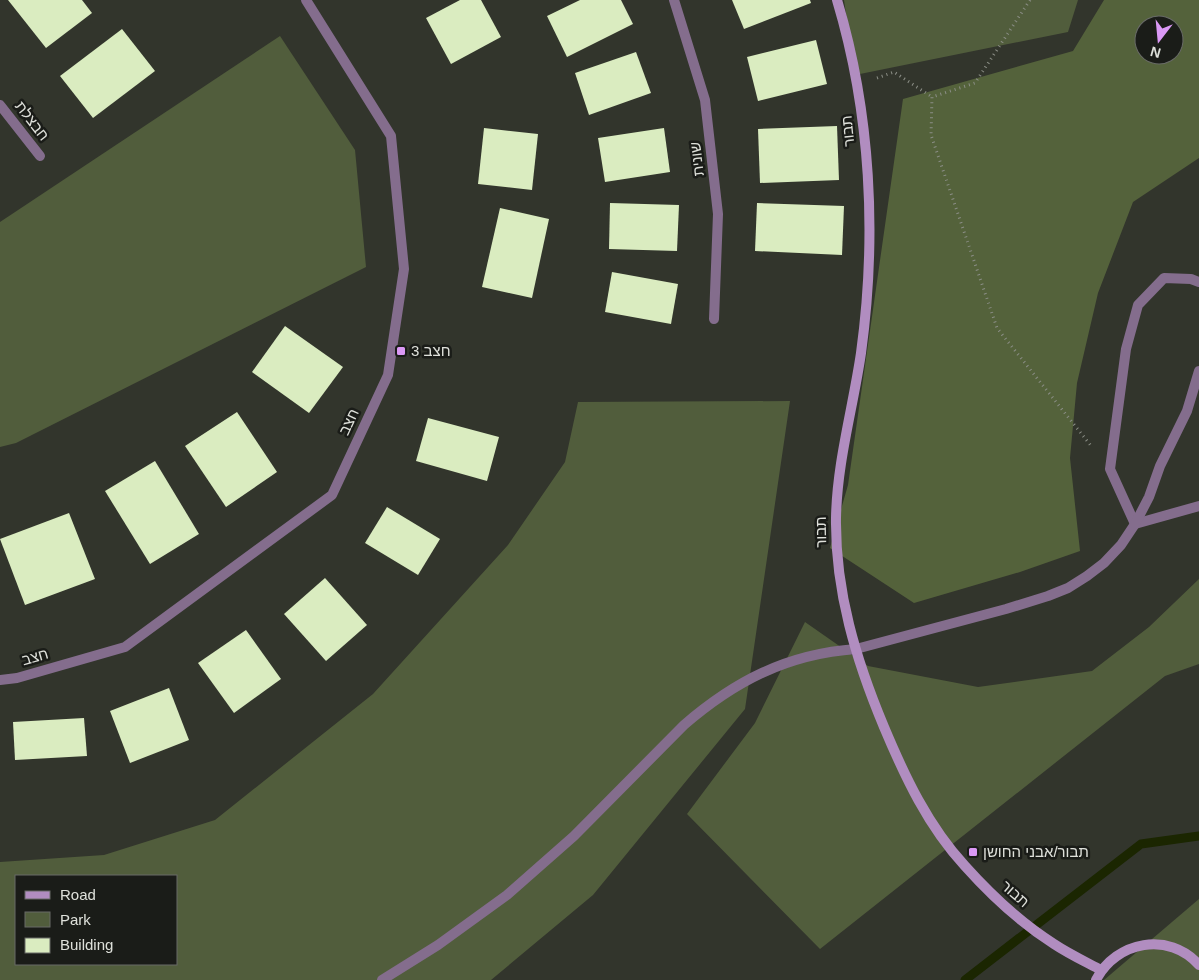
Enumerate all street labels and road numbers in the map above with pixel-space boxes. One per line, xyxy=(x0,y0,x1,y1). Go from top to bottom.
street label: חבצלת xyxy=(12,98,53,144)
street label: תבור xyxy=(837,115,858,147)
street label: שונית xyxy=(686,141,707,177)
street label: חצב xyxy=(335,406,362,438)
street label: תבור xyxy=(812,516,829,548)
street label: חצב xyxy=(20,645,50,668)
street label: תבור xyxy=(998,877,1033,910)

